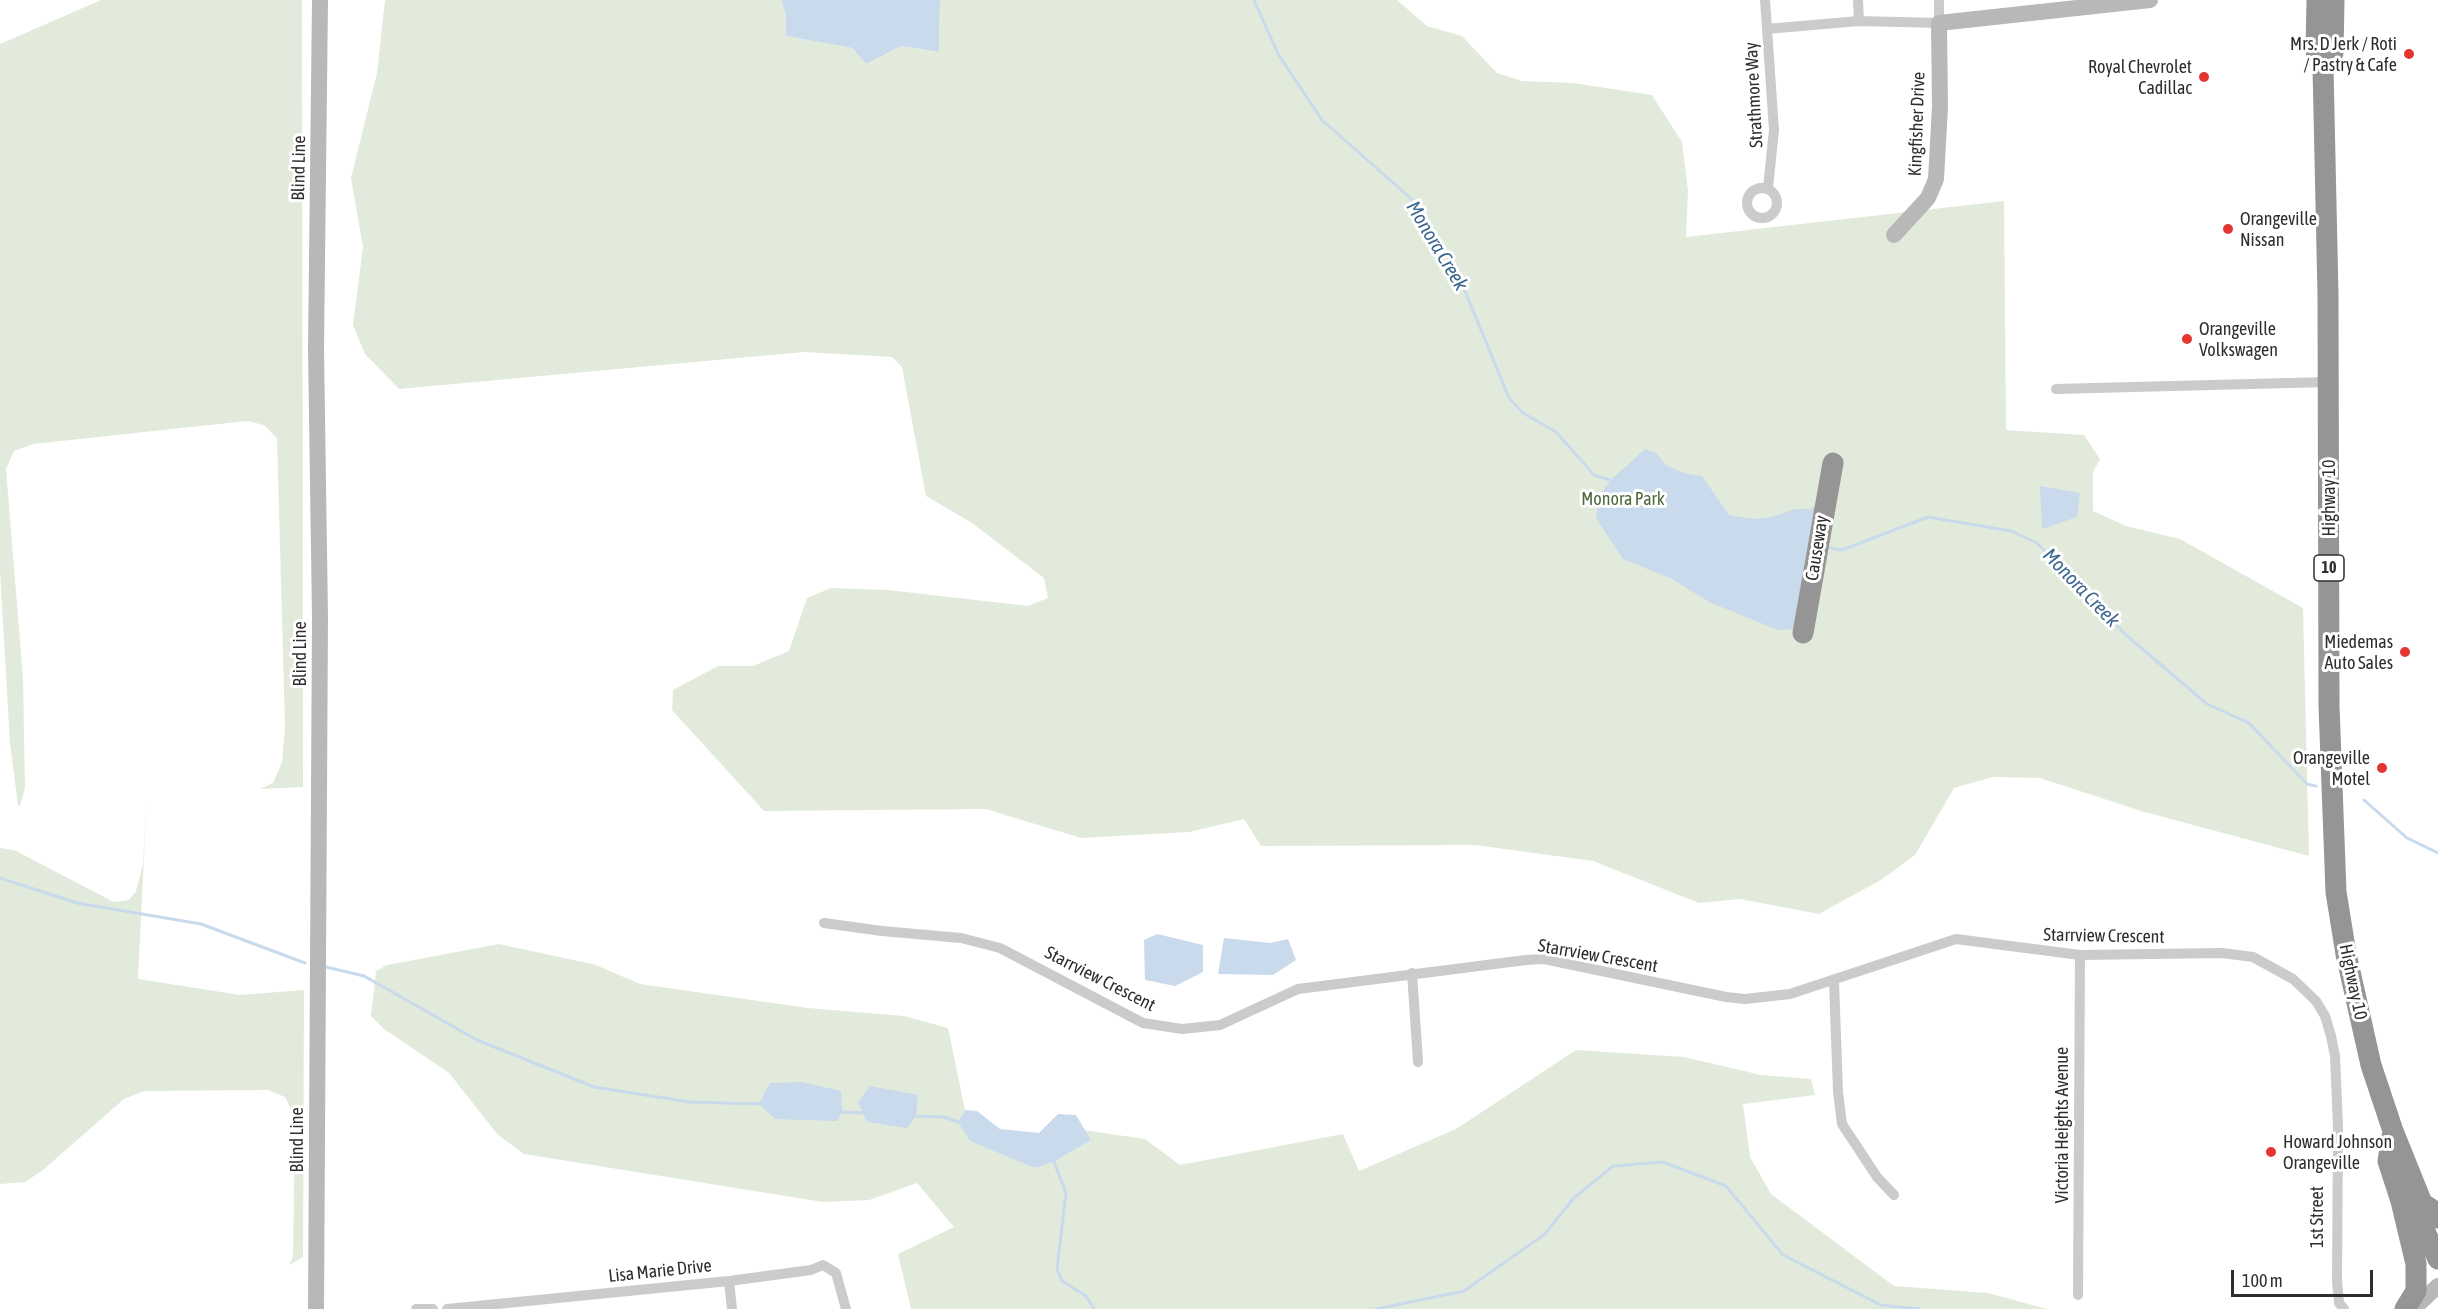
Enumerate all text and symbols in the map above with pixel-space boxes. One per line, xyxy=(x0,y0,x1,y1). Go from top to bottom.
place label: Mrs. D Jerk / Roti / Pastry & Cafe xyxy=(2290,33,2397,76)
street label: Strathmore Way xyxy=(1740,42,1768,148)
marker: Mrs. D Jerk / Roti / Pastry & Cafe xyxy=(2402,47,2416,61)
place label: Royal Chevrolet Cadillac xyxy=(2088,56,2192,98)
marker: Royal Chevrolet Cadillac xyxy=(2197,70,2211,84)
street label: Kingfisher Drive xyxy=(1904,71,1930,177)
street label: Blind Line xyxy=(288,135,310,201)
water label: Monora Creek xyxy=(1401,197,1473,295)
place label: Orangeville Nissan xyxy=(2240,208,2317,250)
marker: Orangeville Nissan xyxy=(2221,222,2235,236)
place label: Orangeville Volkswagen xyxy=(2199,318,2278,360)
marker: Orangeville Volkswagen xyxy=(2180,332,2194,346)
street label: Highway 10 xyxy=(2318,460,2340,536)
park label: Monora Park xyxy=(1581,488,1665,510)
street label: Causeway xyxy=(1801,514,1833,582)
water label: Monora Creek xyxy=(2038,544,2124,632)
road number: 10 xyxy=(2314,555,2344,581)
street label: Blind Line xyxy=(289,621,311,687)
place label: Miedemas Auto Sales xyxy=(2324,631,2393,674)
marker: Miedemas Auto Sales xyxy=(2398,645,2412,659)
place label: Orangeville Motel xyxy=(2293,747,2370,789)
marker: Orangeville Motel xyxy=(2375,761,2389,775)
street label: Starrview Crescent xyxy=(2043,924,2165,948)
street label: Starrview Crescent xyxy=(1536,935,1660,977)
street label: Starrview Crescent xyxy=(1041,942,1159,1016)
street label: Highway 10 xyxy=(2334,942,2372,1022)
street label: Victoria Heights Avenue xyxy=(2051,1047,2073,1203)
street label: Blind Line xyxy=(286,1107,308,1173)
place label: Howard Johnson Orangeville xyxy=(2283,1131,2392,1174)
marker: Howard Johnson Orangeville xyxy=(2264,1145,2278,1159)
street label: 1st Street xyxy=(2306,1186,2328,1248)
street label: Lisa Marie Drive xyxy=(607,1255,713,1287)
scale bar xyxy=(2234,1258,2376,1296)
text: 100 m xyxy=(2242,1270,2283,1291)

